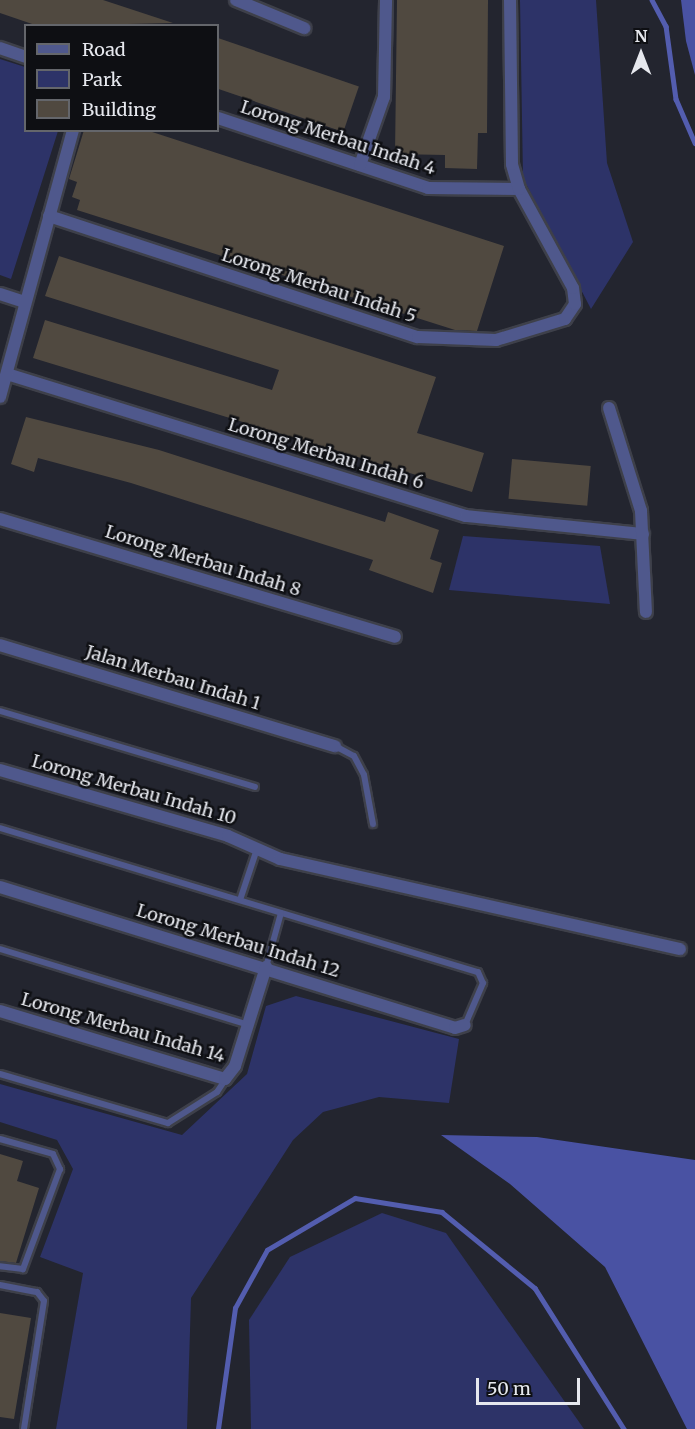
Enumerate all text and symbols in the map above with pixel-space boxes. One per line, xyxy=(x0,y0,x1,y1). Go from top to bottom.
legend xyxy=(24,24,219,132)
north arrow xyxy=(611,24,671,84)
text: N xyxy=(635,26,647,46)
text: Road xyxy=(82,38,126,61)
text: Park xyxy=(82,68,122,91)
street label: Lorong Merbau Indah 4 xyxy=(238,96,438,180)
text: Building xyxy=(82,98,156,121)
street label: Lorong Merbau Indah 5 xyxy=(219,244,419,328)
street label: Lorong Merbau Indah 6 xyxy=(225,414,427,494)
street label: Lorong Merbau Indah 8 xyxy=(103,521,303,601)
street label: Jalan Merbau Indah 1 xyxy=(83,641,263,715)
street label: Lorong Merbau Indah 10 xyxy=(29,750,239,830)
street label: Lorong Merbau Indah 12 xyxy=(134,900,342,982)
street label: Lorong Merbau Indah 14 xyxy=(19,989,227,1067)
scale bar xyxy=(479,1366,582,1404)
text: 50 m xyxy=(487,1377,531,1400)

